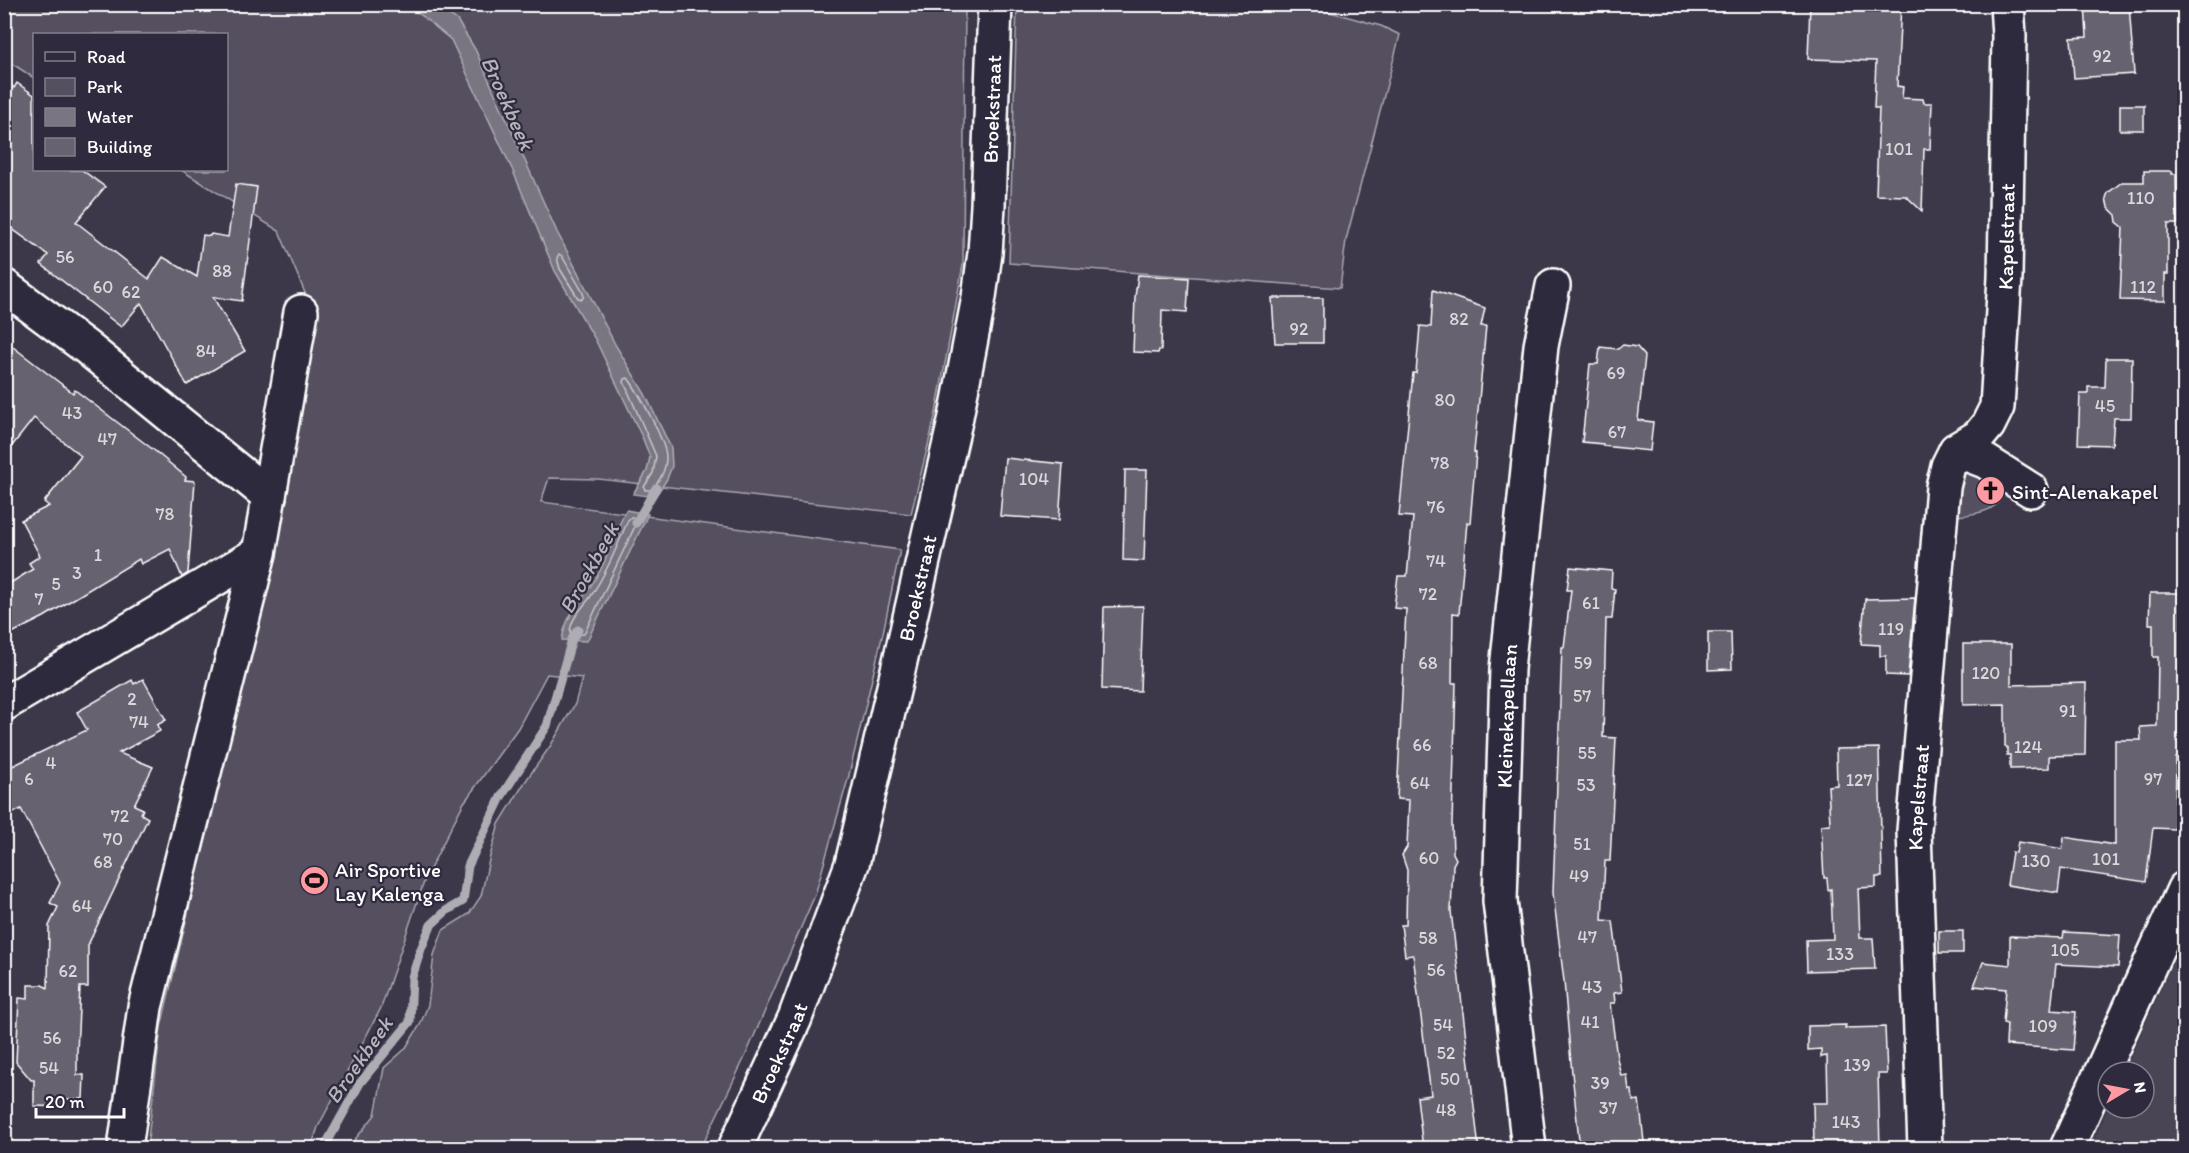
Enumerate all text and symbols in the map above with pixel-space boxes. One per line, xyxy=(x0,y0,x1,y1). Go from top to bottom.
legend xyxy=(33,33,228,171)
house number: 92 xyxy=(2093,45,2112,67)
text: Road xyxy=(87,46,126,68)
water label: Broekbeek xyxy=(475,52,541,156)
street label: Broekstraat xyxy=(977,54,1006,164)
text: Park xyxy=(87,76,122,98)
text: Water xyxy=(87,106,133,128)
text: Building xyxy=(87,136,153,158)
house number: 101 xyxy=(1885,138,1913,160)
street label: Kapelstraat xyxy=(1992,183,2019,290)
house number: 110 xyxy=(2127,187,2155,209)
house number: 56 xyxy=(56,246,74,268)
house number: 88 xyxy=(212,260,232,282)
house number: 60 xyxy=(93,276,113,298)
house number: 112 xyxy=(2130,276,2157,298)
house number: 62 xyxy=(122,281,141,303)
house number: 82 xyxy=(1449,308,1469,330)
house number: 92 xyxy=(1290,318,1309,340)
house number: 84 xyxy=(196,340,217,362)
house number: 69 xyxy=(1607,362,1625,384)
house number: 80 xyxy=(1435,389,1455,411)
house number: 45 xyxy=(2095,395,2115,417)
house number: 43 xyxy=(62,402,82,424)
house number: 67 xyxy=(1608,421,1626,443)
house number: 47 xyxy=(97,428,117,450)
house number: 78 xyxy=(1431,452,1450,474)
house number: 104 xyxy=(1019,468,1049,490)
church icon: Sint-Alenakapel xyxy=(1975,475,2007,507)
place label: Sint-Alenakapel xyxy=(2012,479,2158,504)
house number: 76 xyxy=(1427,496,1445,518)
house number: 78 xyxy=(156,503,175,525)
water label: Broekbeek xyxy=(553,516,626,618)
street label: Broekstraat xyxy=(893,532,941,644)
house number: 1 xyxy=(94,544,102,566)
house number: 74 xyxy=(1426,550,1446,572)
house number: 3 xyxy=(72,562,82,584)
house number: 5 xyxy=(51,573,61,595)
house number: 72 xyxy=(1419,583,1438,605)
house number: 7 xyxy=(35,588,44,610)
house number: 61 xyxy=(1582,592,1600,614)
house number: 119 xyxy=(1878,618,1904,640)
street label: Kleinekapellaan xyxy=(1491,642,1522,788)
house number: 68 xyxy=(1418,652,1438,674)
house number: 59 xyxy=(1574,652,1592,674)
house number: 120 xyxy=(1972,662,2000,684)
house number: 57 xyxy=(1573,685,1591,707)
house number: 2 xyxy=(127,688,137,710)
house number: 91 xyxy=(2059,700,2077,722)
house number: 74 xyxy=(129,711,149,733)
house number: 66 xyxy=(1412,734,1432,756)
house number: 124 xyxy=(2014,736,2042,758)
house number: 55 xyxy=(1578,742,1596,764)
street label: Kapelstraat xyxy=(1901,743,1934,851)
house number: 4 xyxy=(46,752,57,774)
house number: 6 xyxy=(24,768,34,790)
house number: 97 xyxy=(2144,768,2162,790)
house number: 127 xyxy=(1846,769,1872,791)
house number: 64 xyxy=(1410,772,1430,794)
house number: 53 xyxy=(1576,774,1596,796)
house number: 72 xyxy=(111,805,130,827)
house number: 70 xyxy=(103,828,123,850)
house number: 51 xyxy=(1573,833,1591,855)
house number: 60 xyxy=(1419,847,1439,869)
house number: 101 xyxy=(2092,848,2120,870)
house number: 130 xyxy=(2021,850,2051,872)
house number: 68 xyxy=(93,851,113,873)
place label: Air Sportive Lay Kalenga xyxy=(335,857,444,906)
sports icon: Air Sportive Lay Kalenga xyxy=(298,865,330,897)
house number: 49 xyxy=(1569,865,1589,887)
house number: 64 xyxy=(72,895,92,917)
house number: 47 xyxy=(1577,926,1597,948)
house number: 58 xyxy=(1418,927,1438,949)
house number: 105 xyxy=(2051,939,2079,961)
house number: 133 xyxy=(1826,943,1854,965)
house number: 56 xyxy=(1427,959,1445,981)
house number: 62 xyxy=(59,960,78,982)
house number: 43 xyxy=(1582,976,1602,998)
street label: Broekstraat xyxy=(745,999,812,1107)
water label: Broekbeek xyxy=(319,1010,400,1109)
house number: 41 xyxy=(1580,1011,1600,1033)
house number: 54 xyxy=(1433,1014,1453,1036)
house number: 109 xyxy=(2029,1015,2057,1037)
house number: 56 xyxy=(43,1027,61,1049)
house number: 52 xyxy=(1437,1042,1456,1064)
house number: 139 xyxy=(1843,1054,1871,1076)
house number: 54 xyxy=(39,1057,59,1079)
north arrow xyxy=(2096,1060,2156,1120)
house number: 50 xyxy=(1440,1068,1460,1090)
house number: 39 xyxy=(1590,1072,1610,1094)
scale bar xyxy=(36,1081,124,1119)
text: N xyxy=(2130,1081,2151,1094)
text: 20 m xyxy=(45,1091,85,1113)
house number: 37 xyxy=(1599,1097,1617,1119)
house number: 48 xyxy=(1436,1099,1456,1121)
house number: 143 xyxy=(1832,1111,1861,1133)

